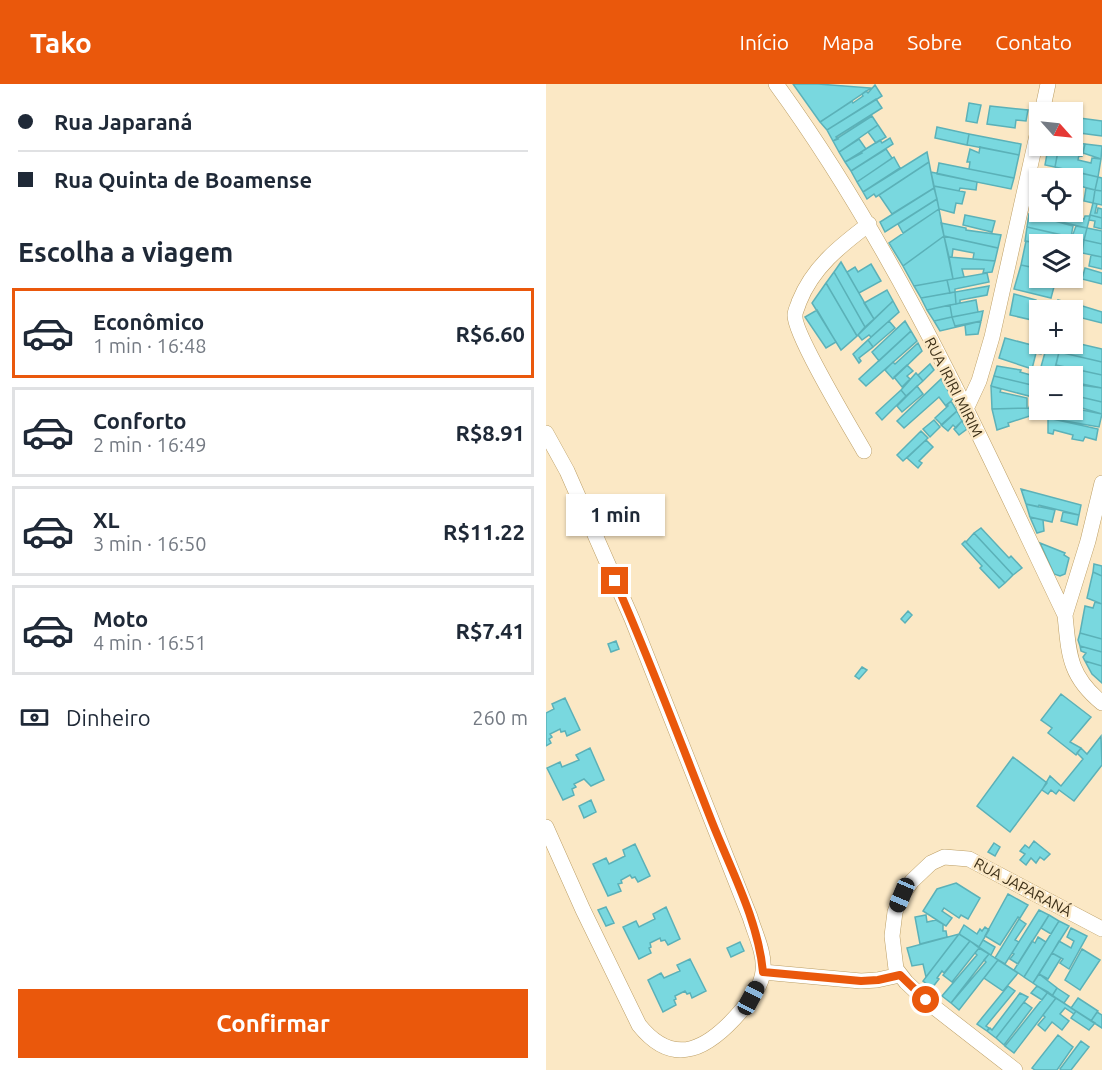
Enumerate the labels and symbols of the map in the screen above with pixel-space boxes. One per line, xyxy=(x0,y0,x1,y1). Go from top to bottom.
north arrow xyxy=(1029,102,1083,156)
street label: RUA IRIRI MIRIM xyxy=(922,334,986,440)
callout: 1 min xyxy=(566,494,664,536)
route end xyxy=(601,567,628,594)
street label: RUA JAPARANÁ xyxy=(971,854,1075,920)
car xyxy=(887,875,917,915)
car xyxy=(735,978,767,1018)
route start xyxy=(912,986,939,1013)

